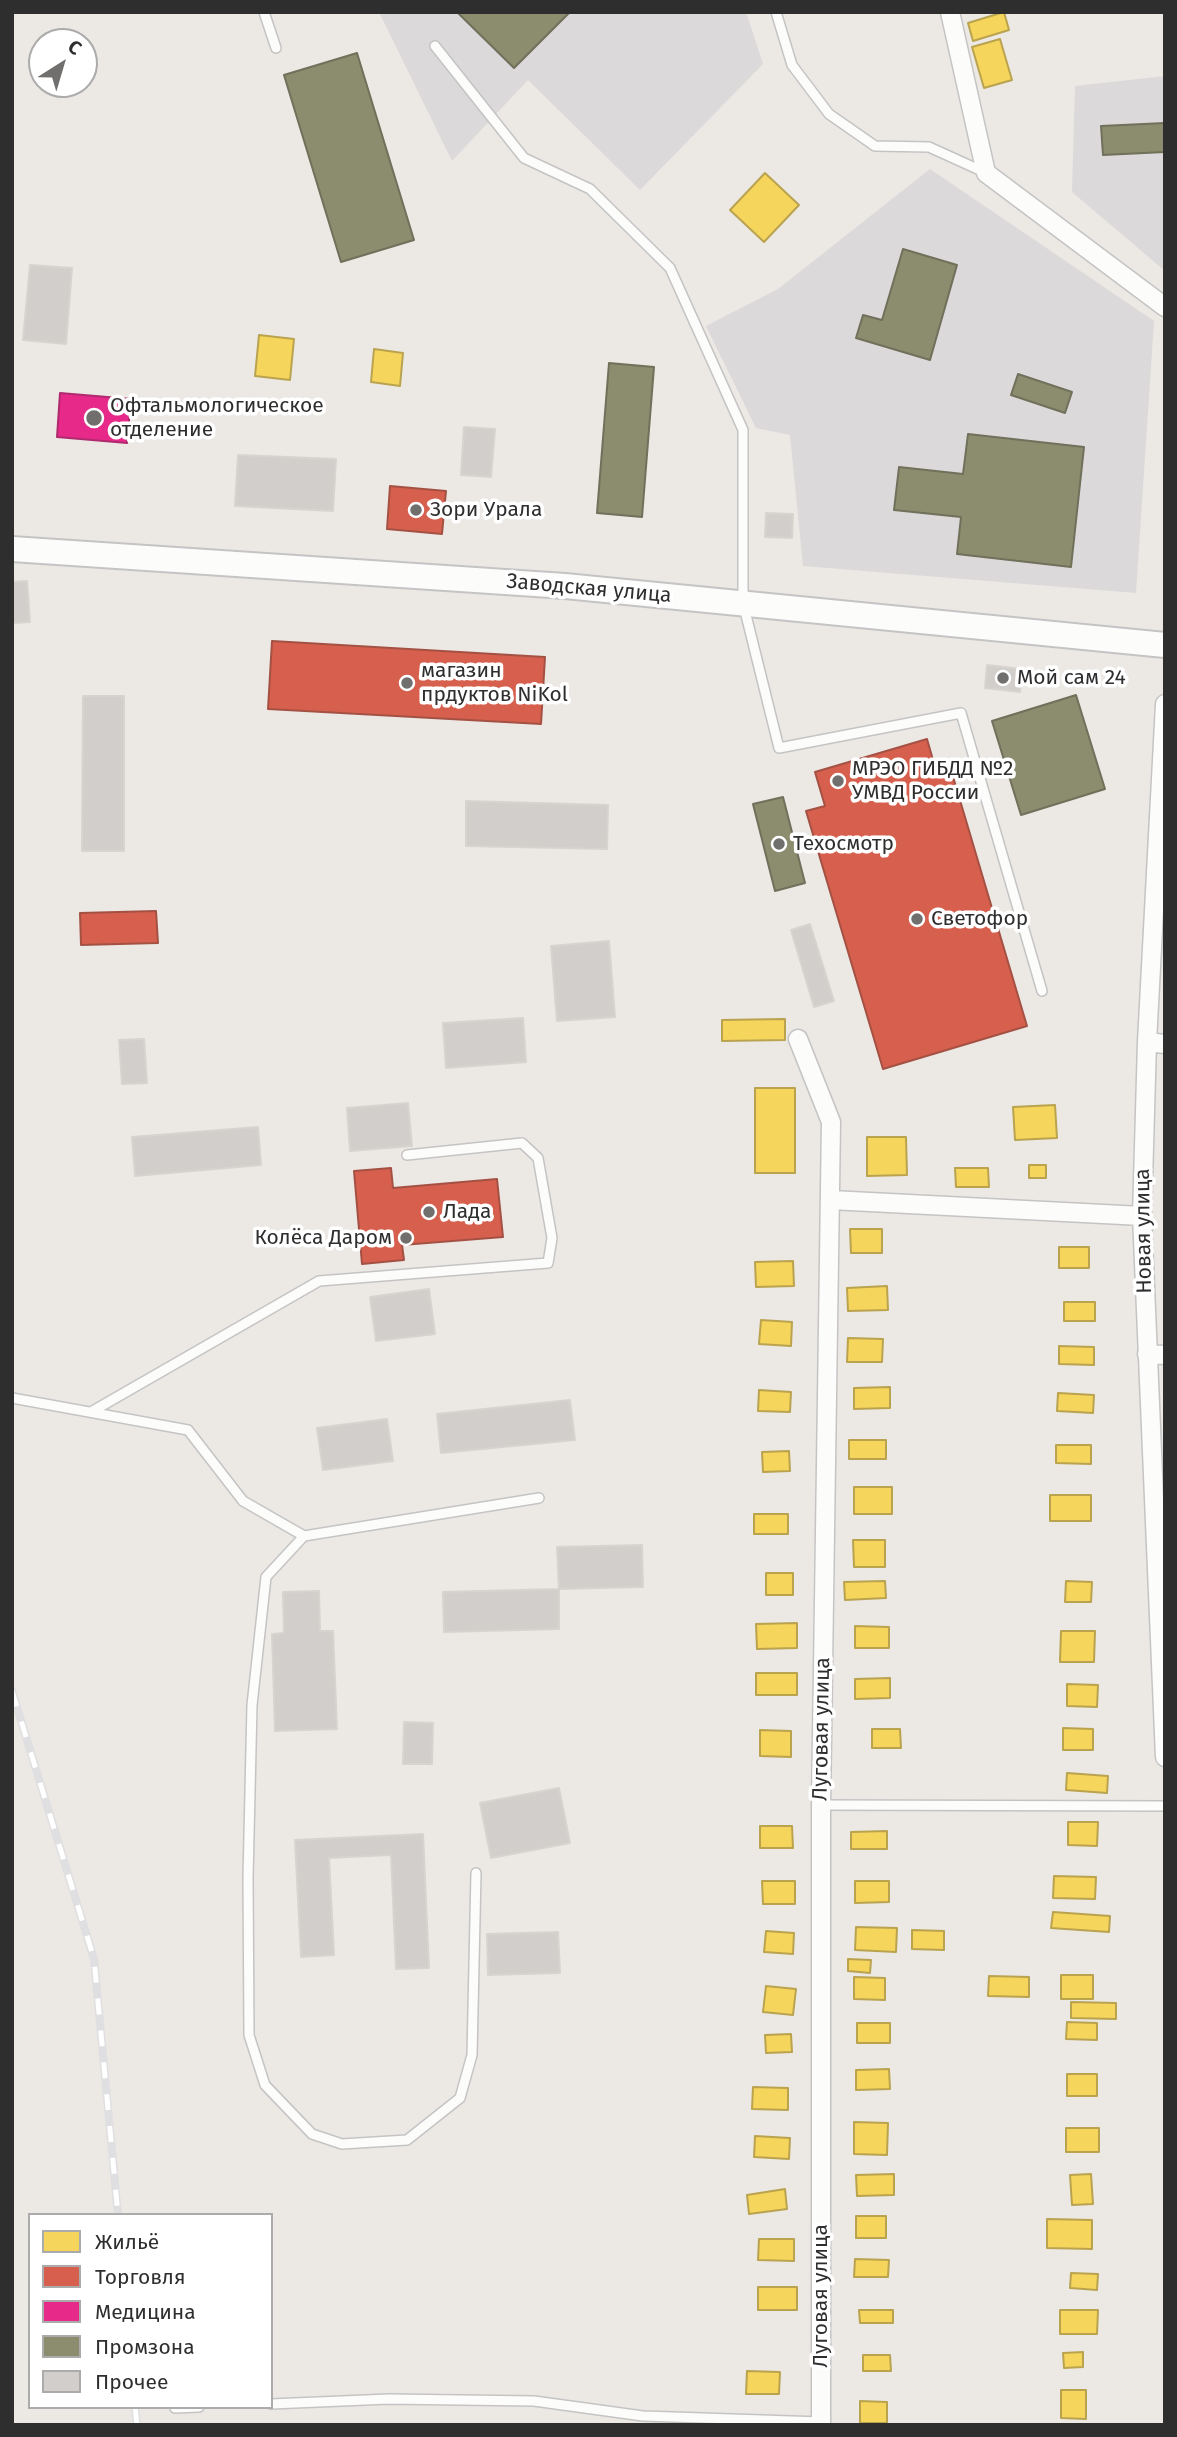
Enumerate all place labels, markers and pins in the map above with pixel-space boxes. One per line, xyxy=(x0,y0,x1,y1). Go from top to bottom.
place label: Офтальмологическое отделение xyxy=(110,393,324,443)
marker: Офтальмологическое отделение xyxy=(84,408,104,428)
place label: Зори Урала xyxy=(430,497,542,523)
marker: Зори Урала xyxy=(408,502,424,518)
place label: магазин прдуктов NiKol xyxy=(421,658,568,708)
place label: Мой сам 24 xyxy=(1017,665,1126,691)
marker: Мой сам 24 xyxy=(995,670,1011,686)
marker: магазин прдуктов NiKol xyxy=(399,675,415,691)
place label: МРЭО ГИБДД №2 УМВД России xyxy=(852,756,1013,806)
marker: МРЭО ГИБДД №2 УМВД России xyxy=(830,773,846,789)
place label: Техосмотр xyxy=(793,831,894,857)
marker: Техосмотр xyxy=(771,836,787,852)
place label: Светофор xyxy=(931,906,1028,932)
marker: Светофор xyxy=(909,911,925,927)
place label: Лада xyxy=(443,1199,491,1225)
marker: Лада xyxy=(421,1204,437,1220)
place label: Колёса Даром xyxy=(254,1225,392,1251)
marker: Колёса Даром xyxy=(398,1230,414,1246)

